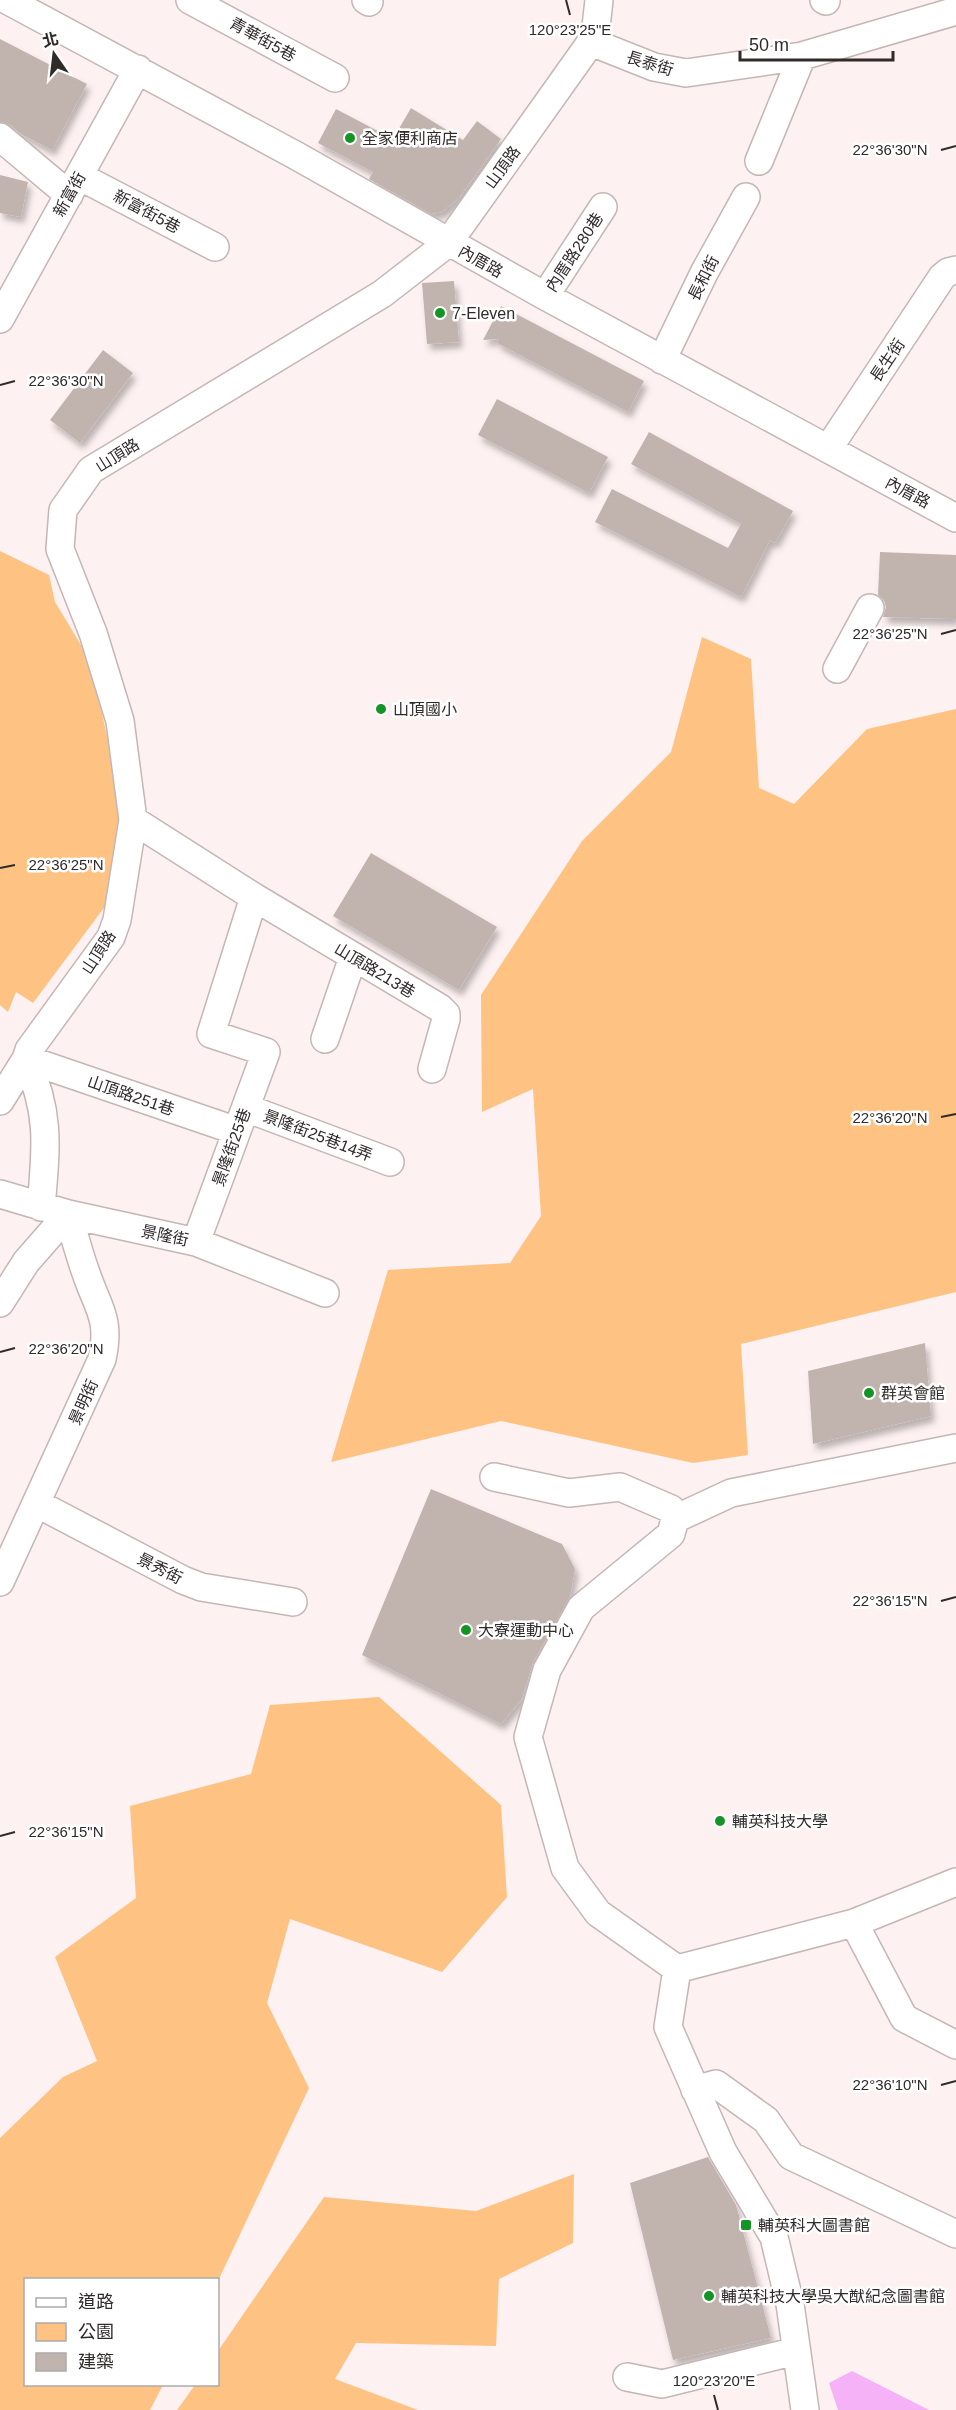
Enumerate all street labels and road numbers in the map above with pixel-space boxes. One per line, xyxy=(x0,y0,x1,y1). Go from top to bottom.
street label: 青華街5巷 xyxy=(227,14,299,65)
street label: 長泰街 xyxy=(624,48,675,79)
street label: 山頂路 xyxy=(481,143,523,192)
street label: 新富街 xyxy=(50,169,89,219)
street label: 新富街5巷 xyxy=(111,187,183,236)
street label: 內厝路280巷 xyxy=(543,210,606,295)
street label: 內厝路 xyxy=(456,242,506,281)
street label: 長和街 xyxy=(685,253,722,303)
street label: 長生街 xyxy=(867,336,908,385)
street label: 山頂路 xyxy=(92,435,142,475)
street label: 內厝路 xyxy=(883,474,933,511)
street label: 山頂路 xyxy=(78,928,119,977)
street label: 山頂路213巷 xyxy=(331,940,418,1001)
street label: 山頂路251巷 xyxy=(85,1073,176,1118)
street label: 景隆街25巷 xyxy=(209,1106,253,1189)
street label: 景隆街25巷14弄 xyxy=(261,1107,375,1164)
street label: 景隆街 xyxy=(140,1222,190,1249)
street label: 景明街 xyxy=(66,1377,101,1428)
street label: 景秀街 xyxy=(135,1550,185,1587)

